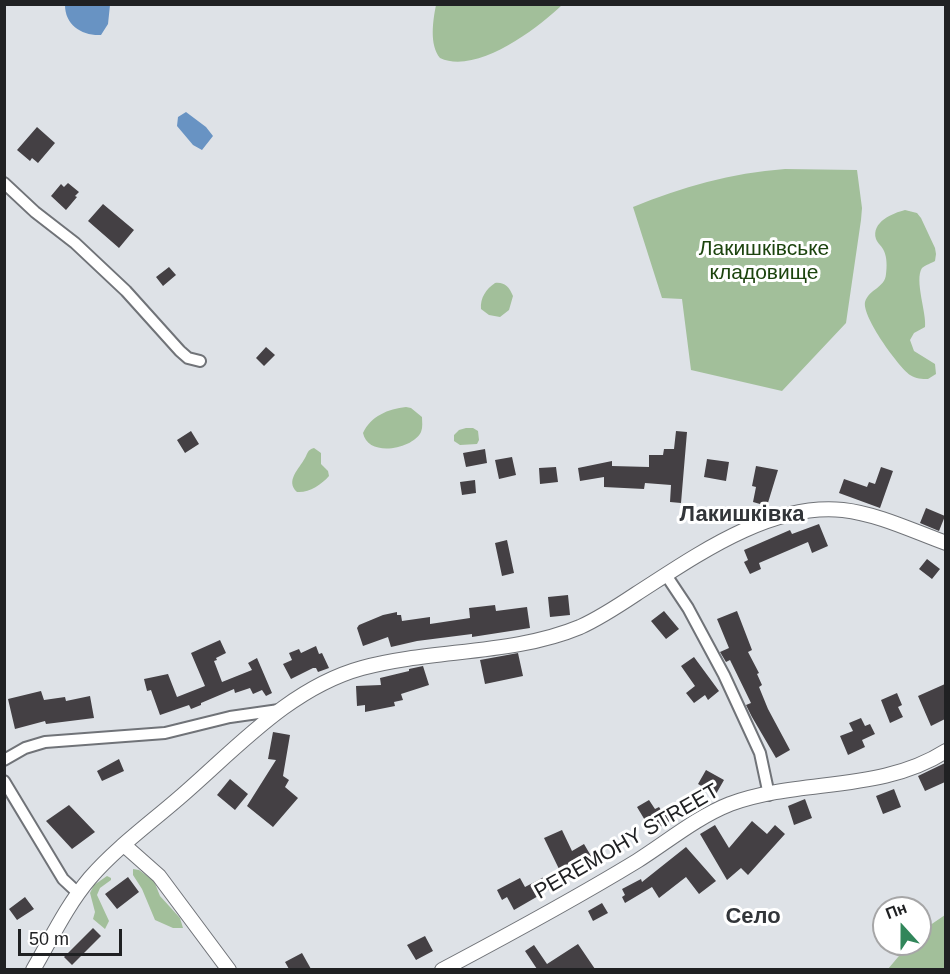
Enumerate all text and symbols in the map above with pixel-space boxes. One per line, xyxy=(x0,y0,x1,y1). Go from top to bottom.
park label: Лакишківське кладовище xyxy=(699,236,829,286)
district label: Лакишківка xyxy=(680,502,804,528)
street label: PEREMOHY STREET xyxy=(530,779,724,905)
north arrow xyxy=(872,896,932,956)
text: Пн xyxy=(883,899,909,922)
district label: Село xyxy=(725,904,781,930)
scale bar xyxy=(21,917,124,955)
text: 50 m xyxy=(29,929,69,949)

